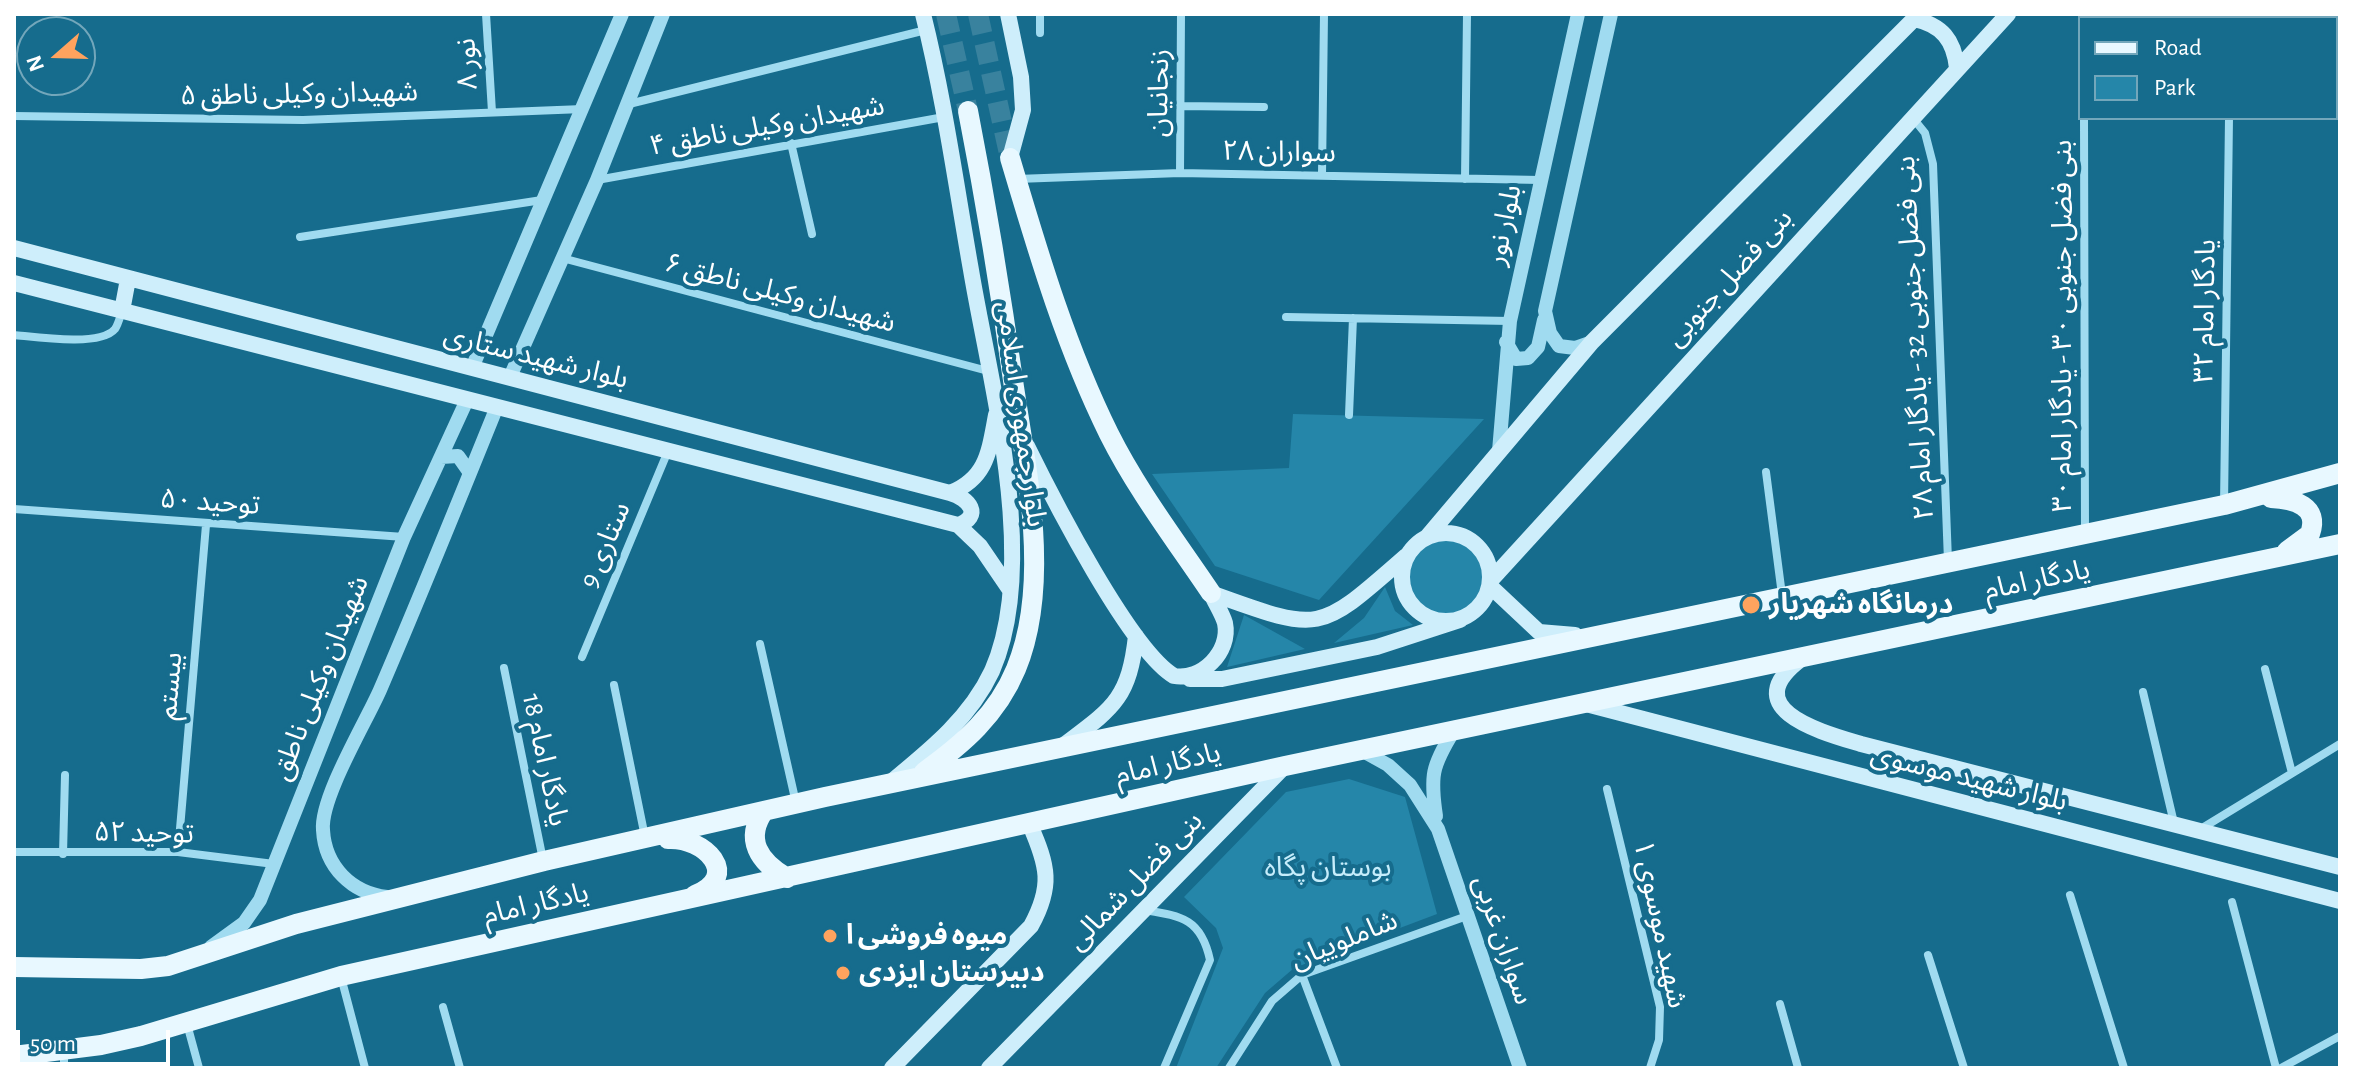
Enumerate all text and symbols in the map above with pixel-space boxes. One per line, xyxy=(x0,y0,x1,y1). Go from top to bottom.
north arrow xyxy=(16,16,96,96)
legend xyxy=(2078,16,2338,120)
text: Road xyxy=(2154,36,2202,60)
street label: نور ۸ xyxy=(449,37,485,91)
street label: زنجانیان xyxy=(1141,49,1177,137)
text: N xyxy=(22,53,48,74)
street label: شهیدان وکیلی ناطق ۵ xyxy=(180,75,418,113)
text: Park xyxy=(2154,76,2195,100)
street label: شهیدان وکیلی ناطق ۴ xyxy=(647,89,887,163)
street label: سواران ۲۸ xyxy=(1222,134,1336,170)
street label: بنی فضل جنوبی ۳۰ - یادگار امام ۳۰ xyxy=(2046,140,2080,512)
street label: بنی فضل جنوبی 32 - یادگار امام ۲۸ xyxy=(1889,155,1941,521)
street label: بلوار نور xyxy=(1479,182,1529,268)
street label: بنی فضل جنوبی xyxy=(1658,202,1800,354)
street label: یادگار امام ۳۲ xyxy=(2187,239,2223,383)
street label: شهیدان وکیلی ناطق ۶ xyxy=(661,246,899,340)
street label: بلوار جمهوری اسلامی xyxy=(989,299,1053,529)
street label: بلوار شهید ستاری xyxy=(440,318,632,396)
street label: توحید ۵۰ xyxy=(159,482,261,522)
street label: ستاری 9 xyxy=(572,497,638,593)
street label: یادگار امام xyxy=(1981,552,2093,608)
street label: شهیدان وکیلی ناطق xyxy=(264,571,376,785)
place label: درمانگاه شهریار xyxy=(1769,588,1953,622)
marker: درمانگاه شهریار xyxy=(1740,594,1762,616)
street label: بیستم xyxy=(150,651,190,721)
street label: یادگار امام 18 xyxy=(515,690,575,830)
street label: یادگار امام xyxy=(1112,736,1224,792)
street label: بلوار شهید موسوی xyxy=(1867,737,2071,819)
street label: بنی فضل شمالی xyxy=(1060,804,1210,958)
street label: توحید ۵۲ xyxy=(94,815,194,851)
street label: شهید موسوی ۱ xyxy=(1626,837,1694,1011)
park label: بوستان پگاه xyxy=(1264,851,1392,885)
street label: سواران غربی xyxy=(1465,871,1541,1009)
street label: یادگار امام xyxy=(480,876,592,932)
street label: شاملوییان xyxy=(1286,903,1402,977)
place label: میوه فروشی ا xyxy=(846,919,1007,953)
marker: میوه فروشی ا xyxy=(821,927,839,945)
place label: دبیرستان ایزدی xyxy=(859,956,1044,990)
marker: دبیرستان ایزدی xyxy=(834,964,852,982)
scale bar xyxy=(20,1014,174,1064)
text: 50 m xyxy=(30,1032,76,1056)

